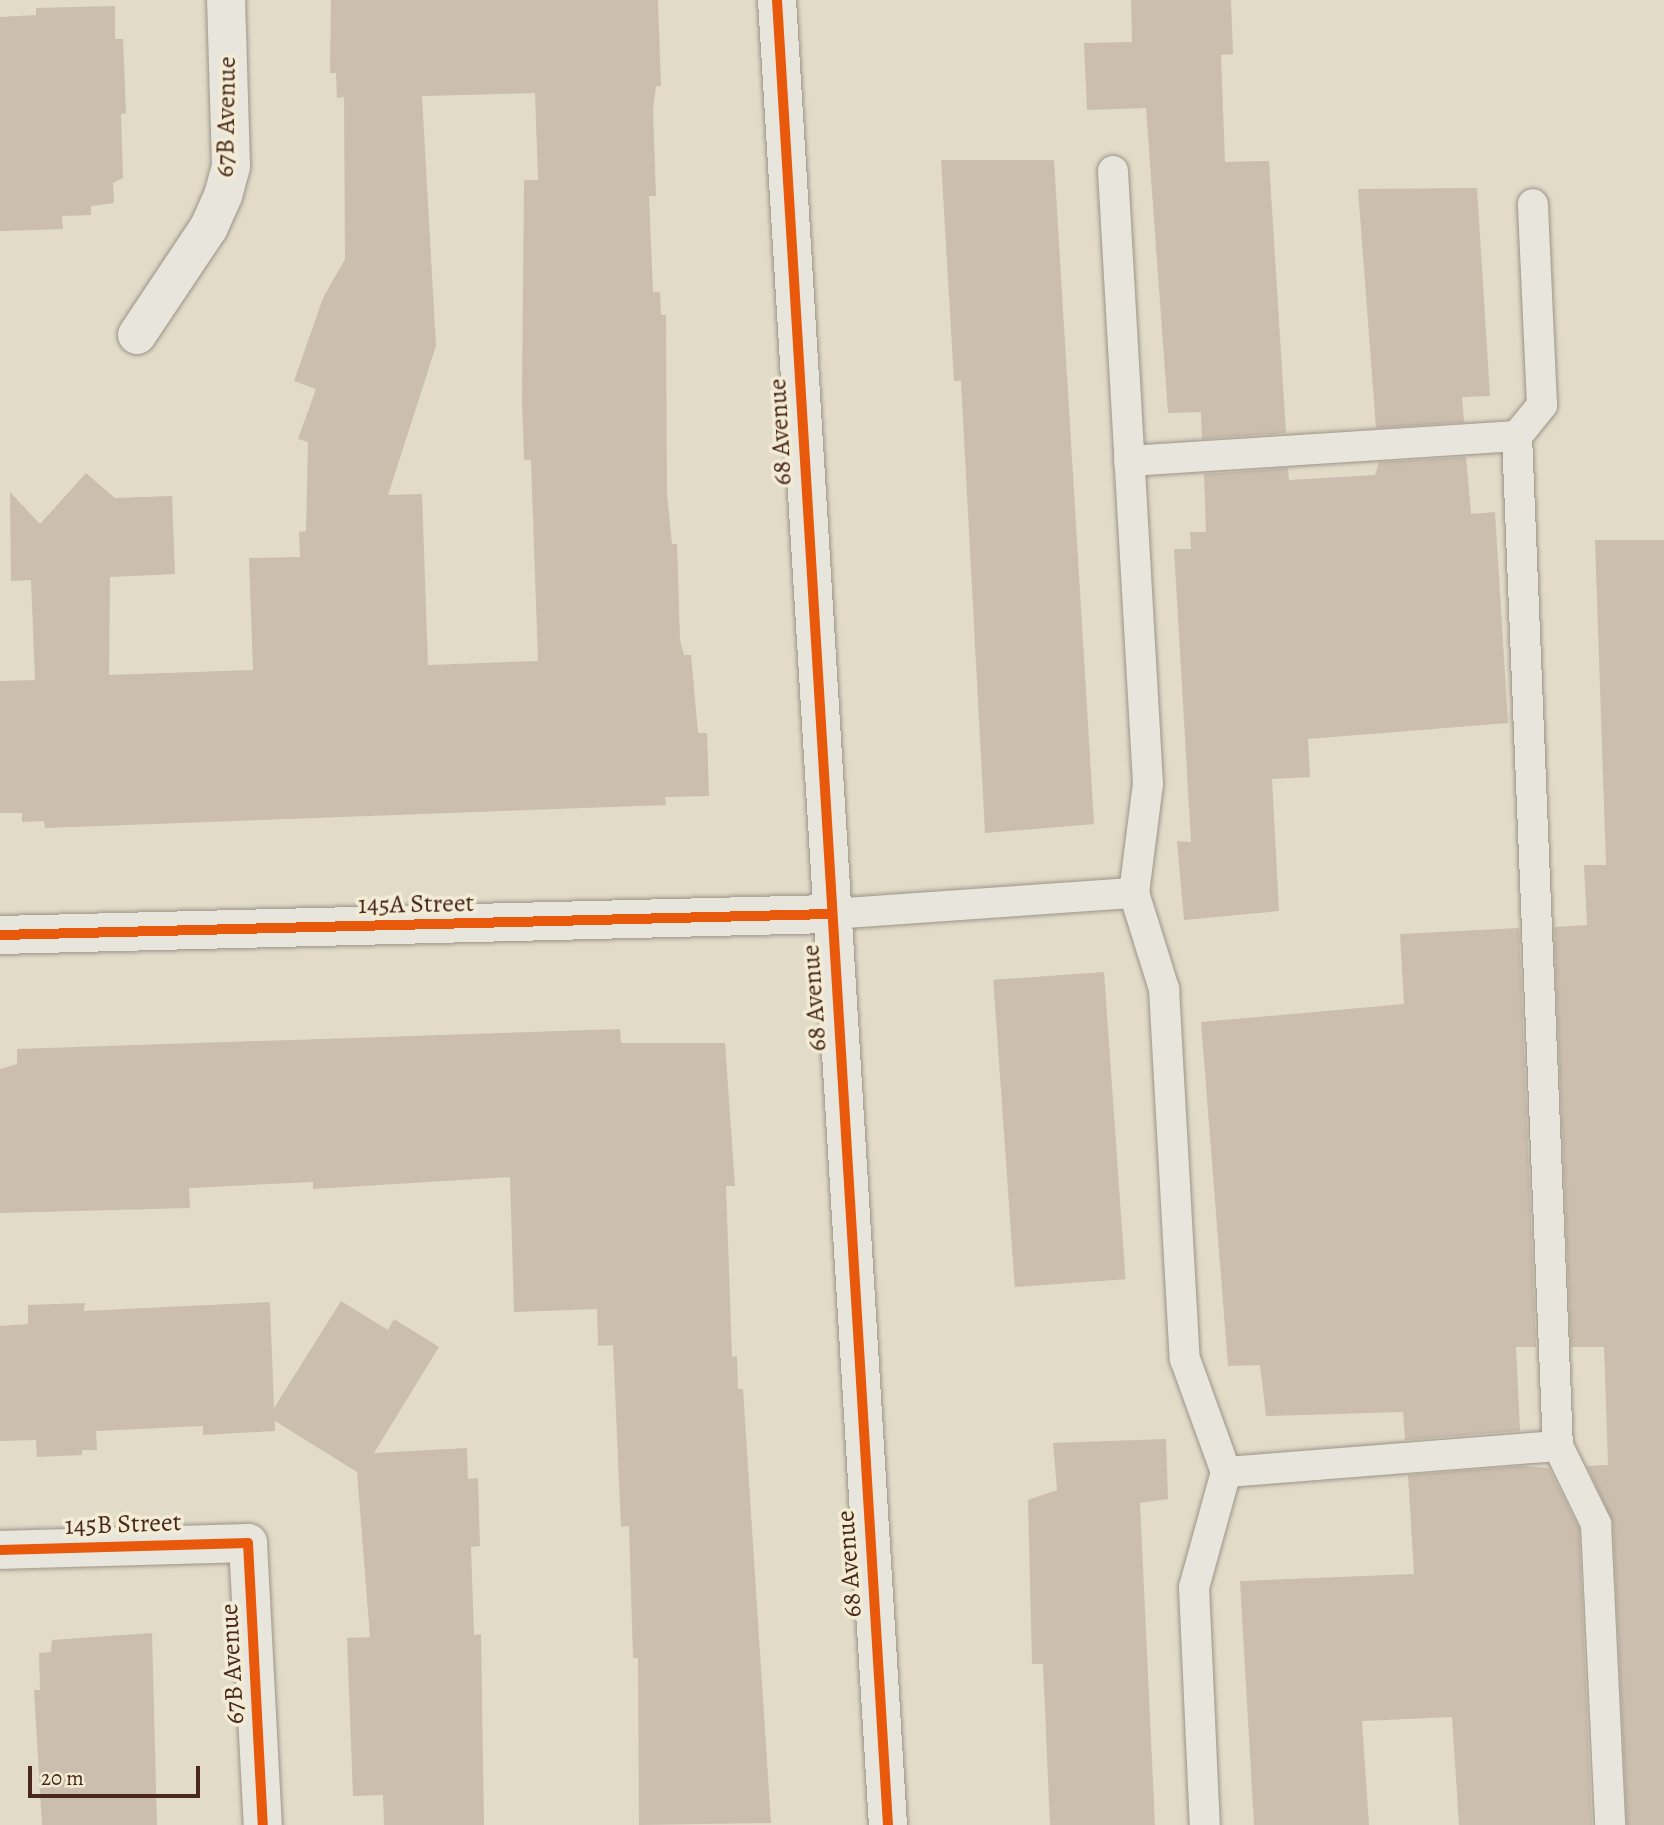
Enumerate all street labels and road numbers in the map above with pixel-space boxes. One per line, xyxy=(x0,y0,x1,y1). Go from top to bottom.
street label: 67B Avenue xyxy=(209,56,243,178)
street label: 68 Avenue xyxy=(762,378,798,486)
street label: 145A Street xyxy=(358,887,474,921)
street label: 68 Avenue xyxy=(795,943,833,1053)
street label: 145B Street xyxy=(64,1506,182,1542)
street label: 68 Avenue xyxy=(830,1509,868,1619)
street label: 67B Avenue xyxy=(213,1603,251,1725)

